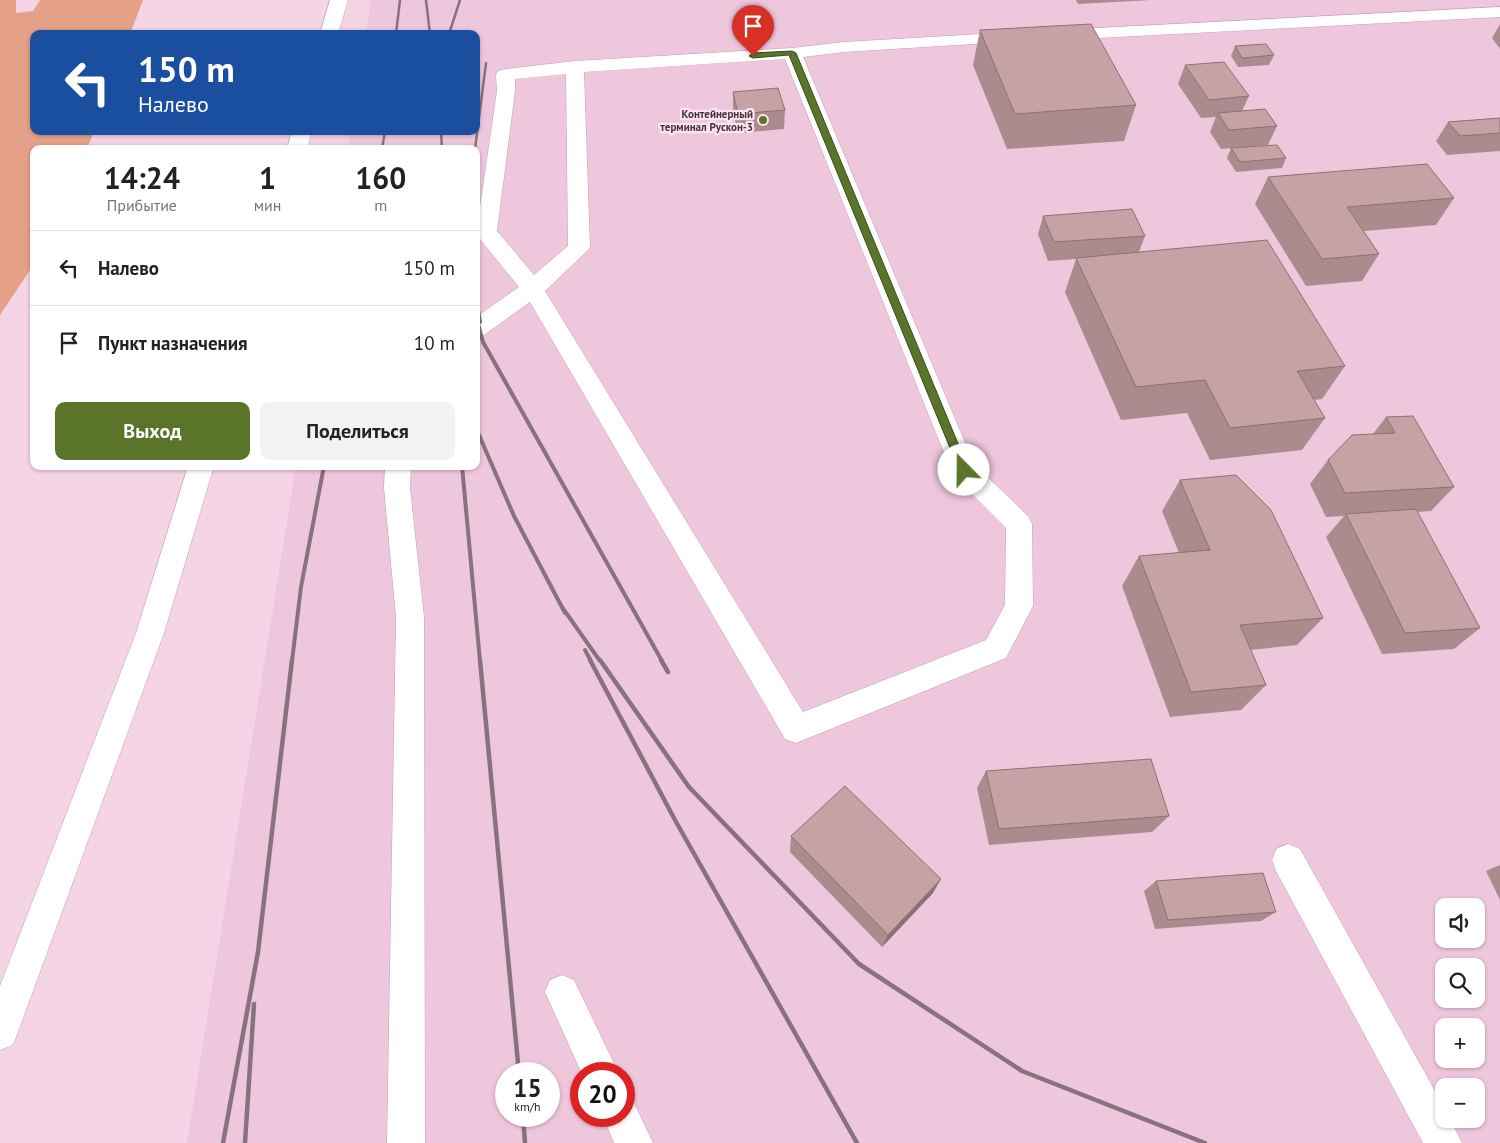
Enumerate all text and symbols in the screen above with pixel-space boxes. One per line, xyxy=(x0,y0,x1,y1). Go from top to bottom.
pin xyxy=(732,5,774,56)
icon: arrive xyxy=(739,12,767,40)
text: 150 m xyxy=(138,46,235,92)
icon: left xyxy=(55,50,120,115)
text: Налево xyxy=(138,90,209,118)
place label: Контейнерный терминал Рускон-3 xyxy=(660,107,753,134)
marker: Контейнерный терминал Рускон-3 xyxy=(757,114,769,126)
text: 14:24 xyxy=(104,158,180,197)
text: 1 xyxy=(259,158,276,197)
text: 160 xyxy=(355,158,406,197)
text: Прибытие xyxy=(107,195,177,215)
text: мин xyxy=(254,195,281,215)
text: m xyxy=(374,195,387,215)
icon: left xyxy=(55,254,83,282)
text: Налево xyxy=(98,256,159,280)
text: 150 m xyxy=(403,256,455,280)
icon: arrive xyxy=(55,329,83,357)
text: Пункт назначения xyxy=(98,331,248,355)
text: 10 m xyxy=(414,331,455,355)
button: Выход xyxy=(55,402,250,460)
button: Поделиться xyxy=(260,402,455,460)
position arrow xyxy=(937,443,989,495)
map controls xyxy=(1435,898,1485,1128)
button: sound xyxy=(1435,898,1485,948)
button: search xyxy=(1435,958,1485,1008)
button: + xyxy=(1435,1018,1485,1068)
speed limit sign: 20 xyxy=(570,1062,635,1127)
text: 15 xyxy=(513,1072,542,1104)
button: − xyxy=(1435,1078,1485,1128)
text: km/h xyxy=(514,1099,541,1114)

